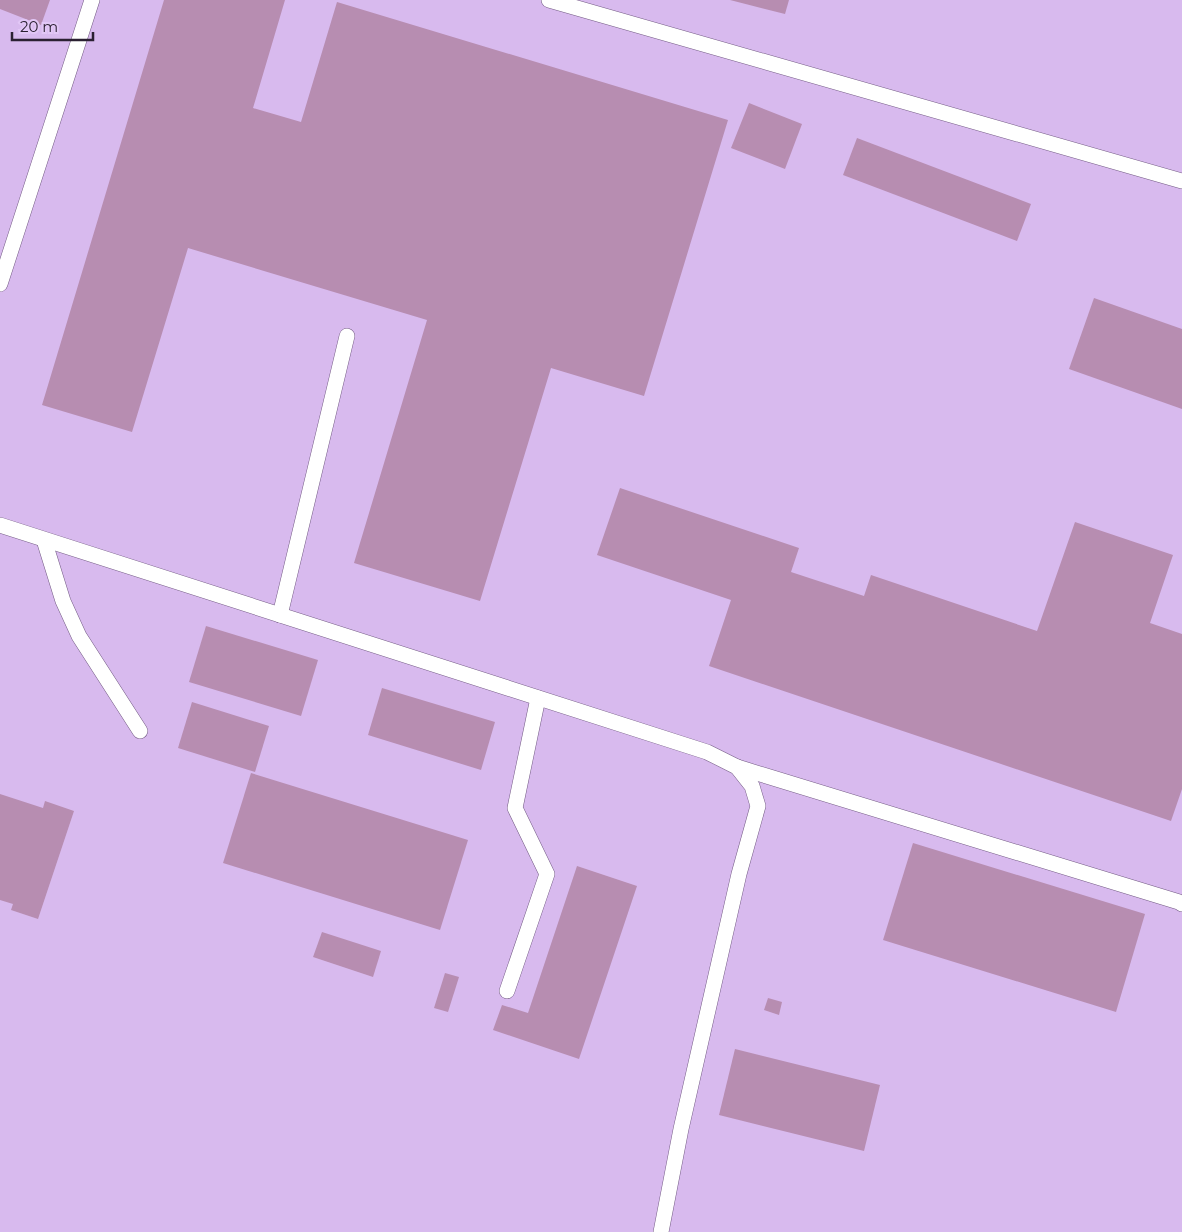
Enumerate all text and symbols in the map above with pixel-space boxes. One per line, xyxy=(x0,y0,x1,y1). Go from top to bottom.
scale bar xyxy=(12,10,94,42)
text: 20 m xyxy=(20,17,58,36)

